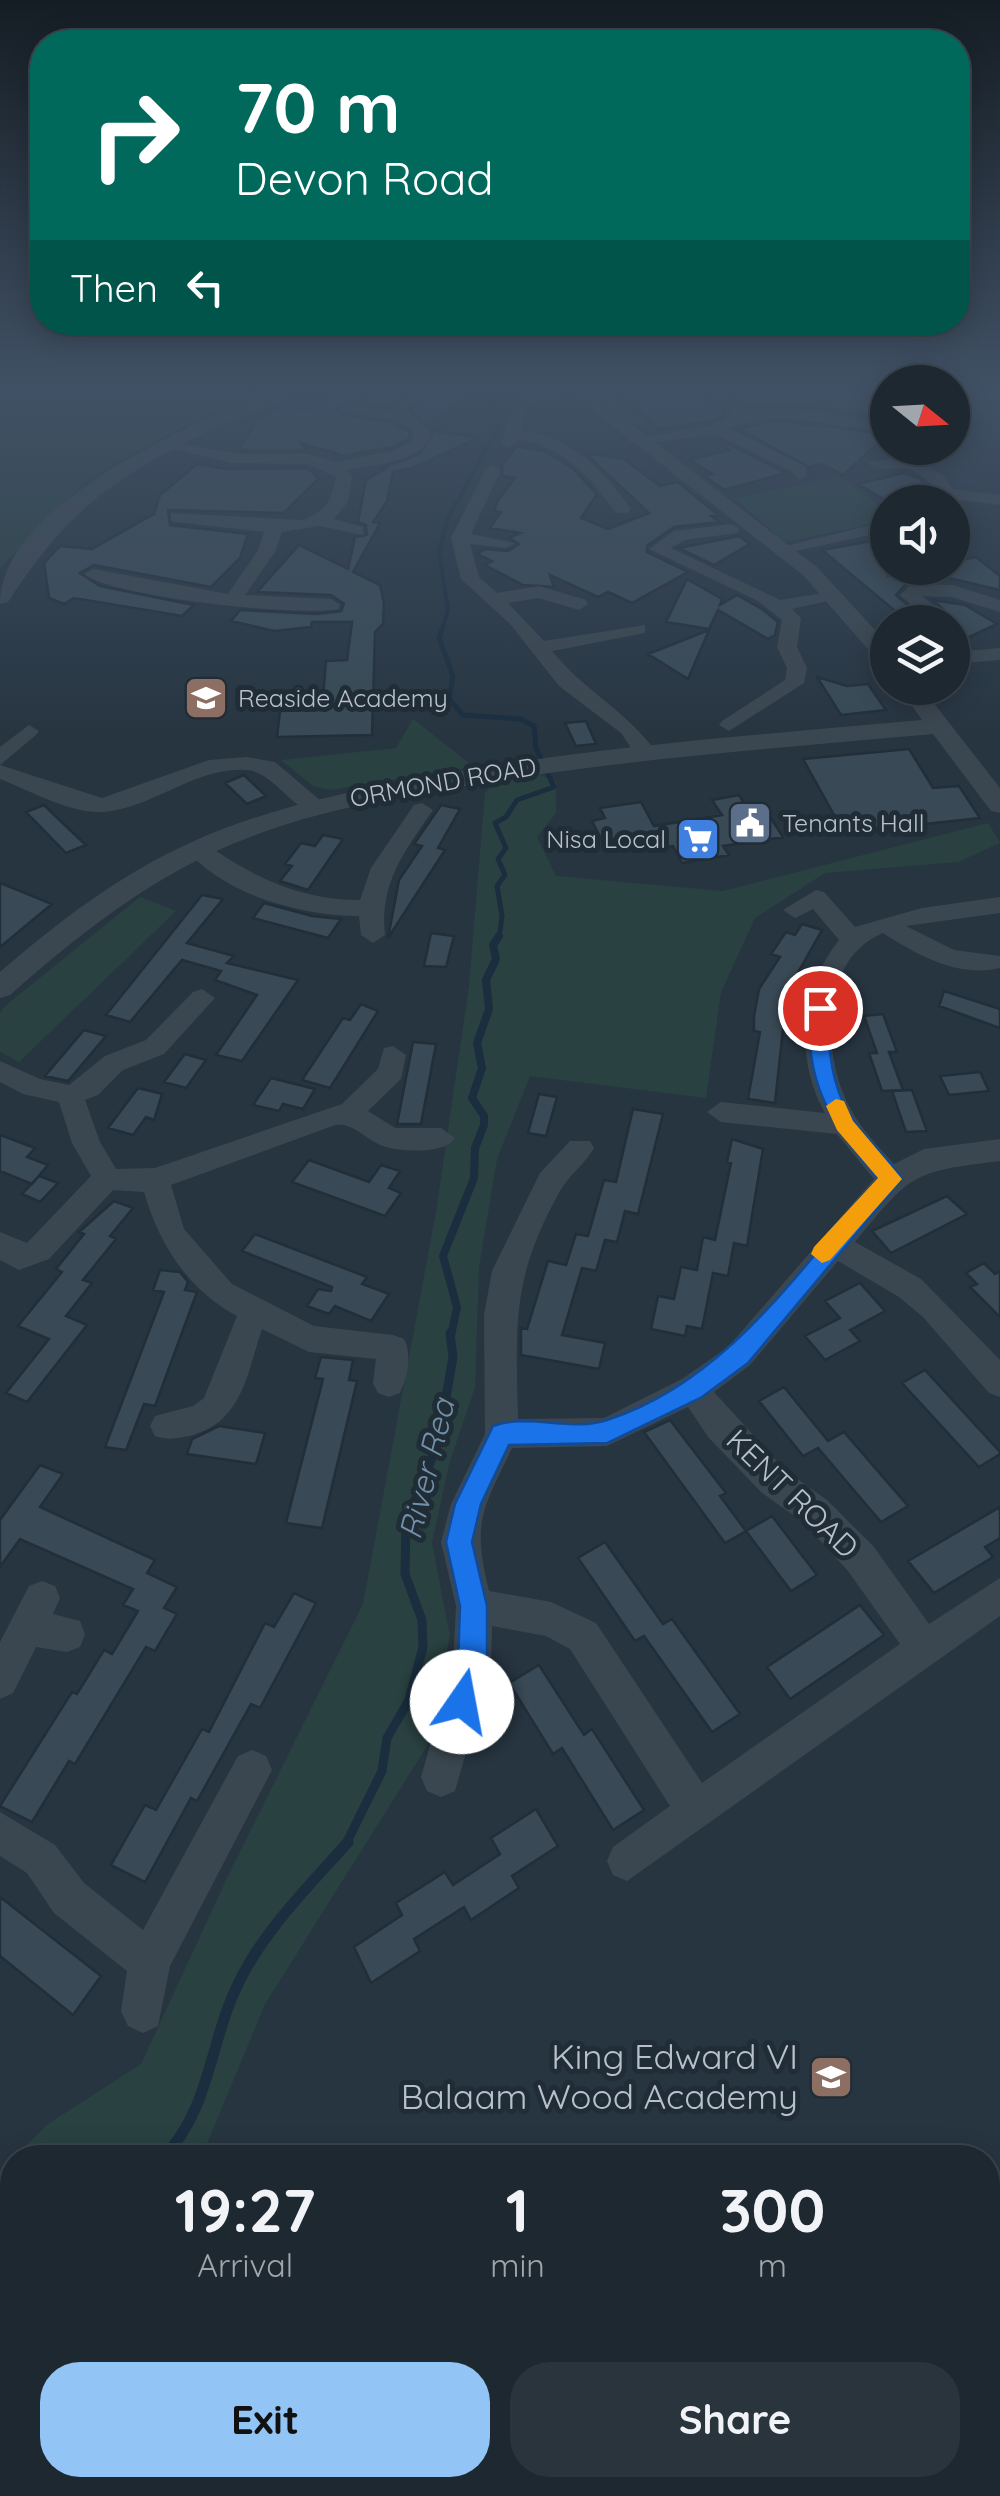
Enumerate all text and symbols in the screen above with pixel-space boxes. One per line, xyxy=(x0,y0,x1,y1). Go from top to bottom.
text: 70 m xyxy=(235,63,401,151)
icon: right xyxy=(70,70,200,200)
text: Devon Road xyxy=(235,150,494,206)
icon: left xyxy=(178,260,233,315)
text: Then xyxy=(70,264,158,312)
north arrow xyxy=(870,365,970,465)
map controls xyxy=(870,365,970,705)
button: sound xyxy=(870,485,970,585)
button: layers xyxy=(870,605,970,705)
school or university icon: Reaside Academy xyxy=(183,675,229,721)
place label: Reaside Academy xyxy=(238,682,448,713)
street label: ORMOND ROAD xyxy=(347,750,538,813)
public building icon: Tenants Hall xyxy=(727,800,773,846)
place label: Tenants Hall xyxy=(782,807,924,838)
supermarket icon: Nisa Local xyxy=(675,816,721,862)
place label: Nisa Local xyxy=(546,823,666,854)
pin xyxy=(778,966,863,1051)
icon: arrive xyxy=(793,981,848,1036)
water label: River Rea xyxy=(389,1393,463,1543)
street label: KENT ROAD xyxy=(719,1421,867,1566)
position arrow xyxy=(410,1650,514,1754)
place label: King Edward VI Balaam Wood Academy xyxy=(401,2034,798,2118)
school or university icon: King Edward VI Balaam Wood Academy xyxy=(808,2054,854,2100)
text: 19:27 xyxy=(175,2172,316,2247)
text: 1 xyxy=(506,2172,529,2247)
text: 300 xyxy=(719,2172,825,2247)
text: Arrival xyxy=(197,2245,293,2285)
text: min xyxy=(490,2245,545,2285)
text: m xyxy=(758,2245,787,2285)
button: Exit xyxy=(40,2362,490,2477)
button: Share xyxy=(510,2362,960,2477)

